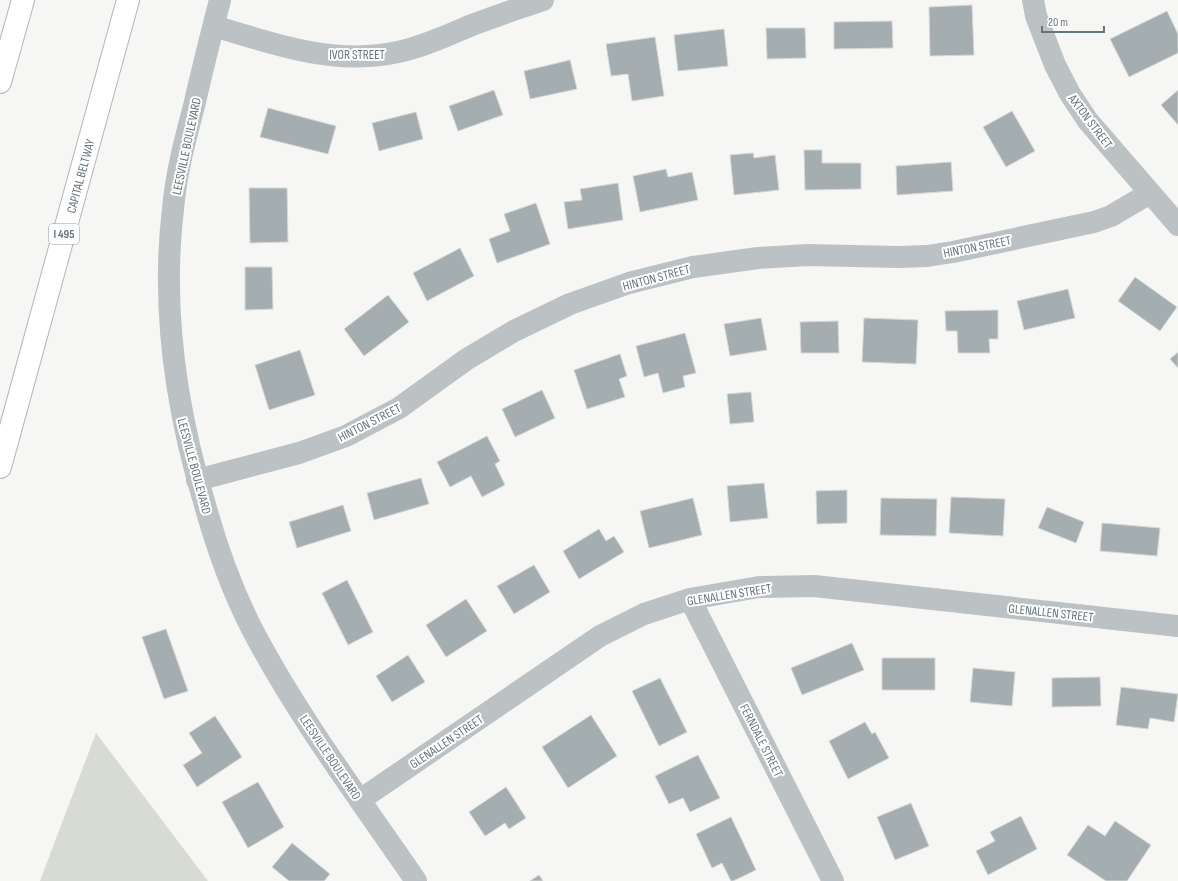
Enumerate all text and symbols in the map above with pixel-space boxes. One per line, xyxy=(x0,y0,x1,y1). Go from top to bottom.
scale bar xyxy=(1042,8,1104,34)
text: 20 m xyxy=(1048,15,1068,30)
street label: IVOR STREET xyxy=(329,47,385,63)
street label: AXTON STREET xyxy=(1064,90,1116,152)
street label: LEESVILLE BOULEVARD xyxy=(169,96,205,196)
street label: CAPITAL BELTWAY xyxy=(63,137,99,215)
road number: I 495 xyxy=(49,224,79,244)
street label: HINTON STREET xyxy=(942,233,1012,261)
street label: HINTON STREET xyxy=(621,261,692,295)
street label: HINTON STREET xyxy=(335,400,404,446)
street label: LEESVILLE BOULEVARD xyxy=(174,416,215,516)
street label: GLENALLEN STREET xyxy=(686,580,773,610)
street label: GLENALLEN STREET xyxy=(1008,601,1094,625)
street label: FERNDALE STREET xyxy=(736,701,786,780)
street label: GLENALLEN STREET xyxy=(407,711,486,772)
street label: LEESVILLE BOULEVARD xyxy=(296,712,364,803)

